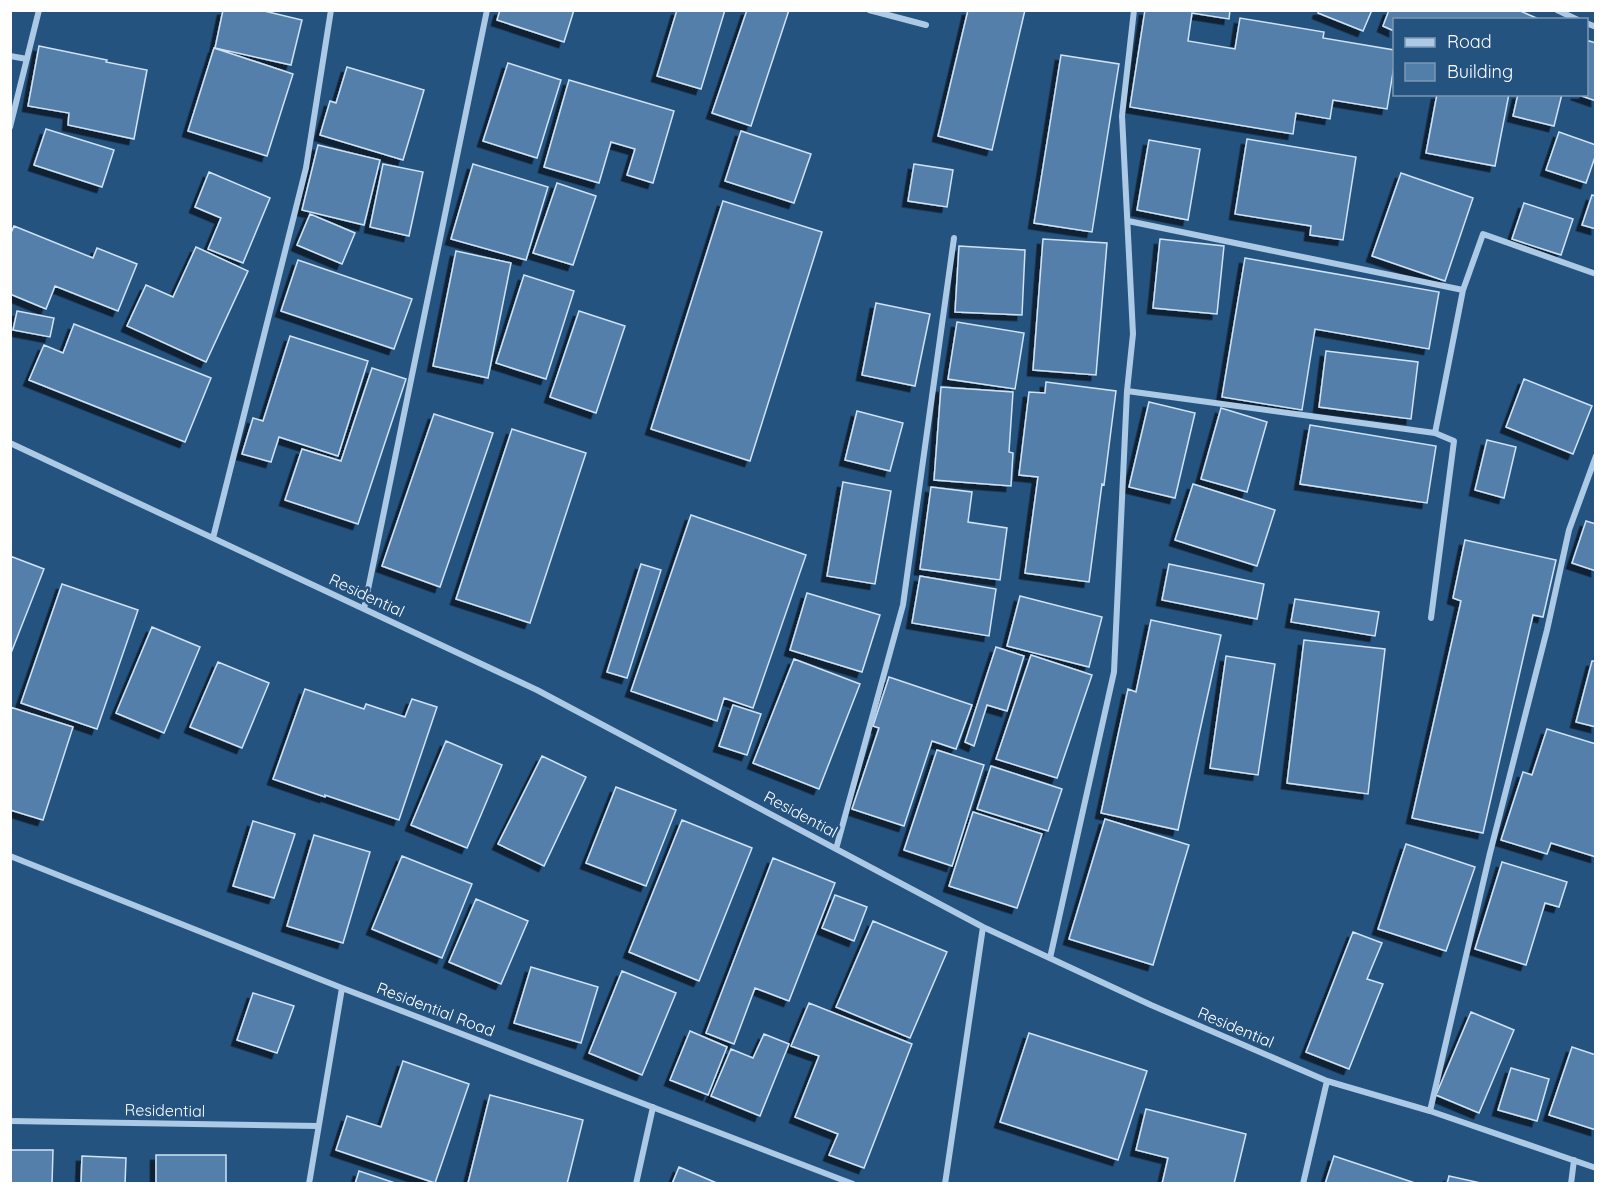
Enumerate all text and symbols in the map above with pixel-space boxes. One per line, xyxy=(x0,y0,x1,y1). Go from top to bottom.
legend xyxy=(1393,18,1588,96)
text: Road xyxy=(1447,30,1492,53)
text: Building xyxy=(1447,60,1513,83)
street label: Residential xyxy=(326,569,408,621)
street label: Residential xyxy=(761,786,841,842)
street label: Residential Road xyxy=(374,977,498,1041)
street label: Residential xyxy=(1195,1002,1277,1052)
street label: Residential xyxy=(124,1099,206,1121)

